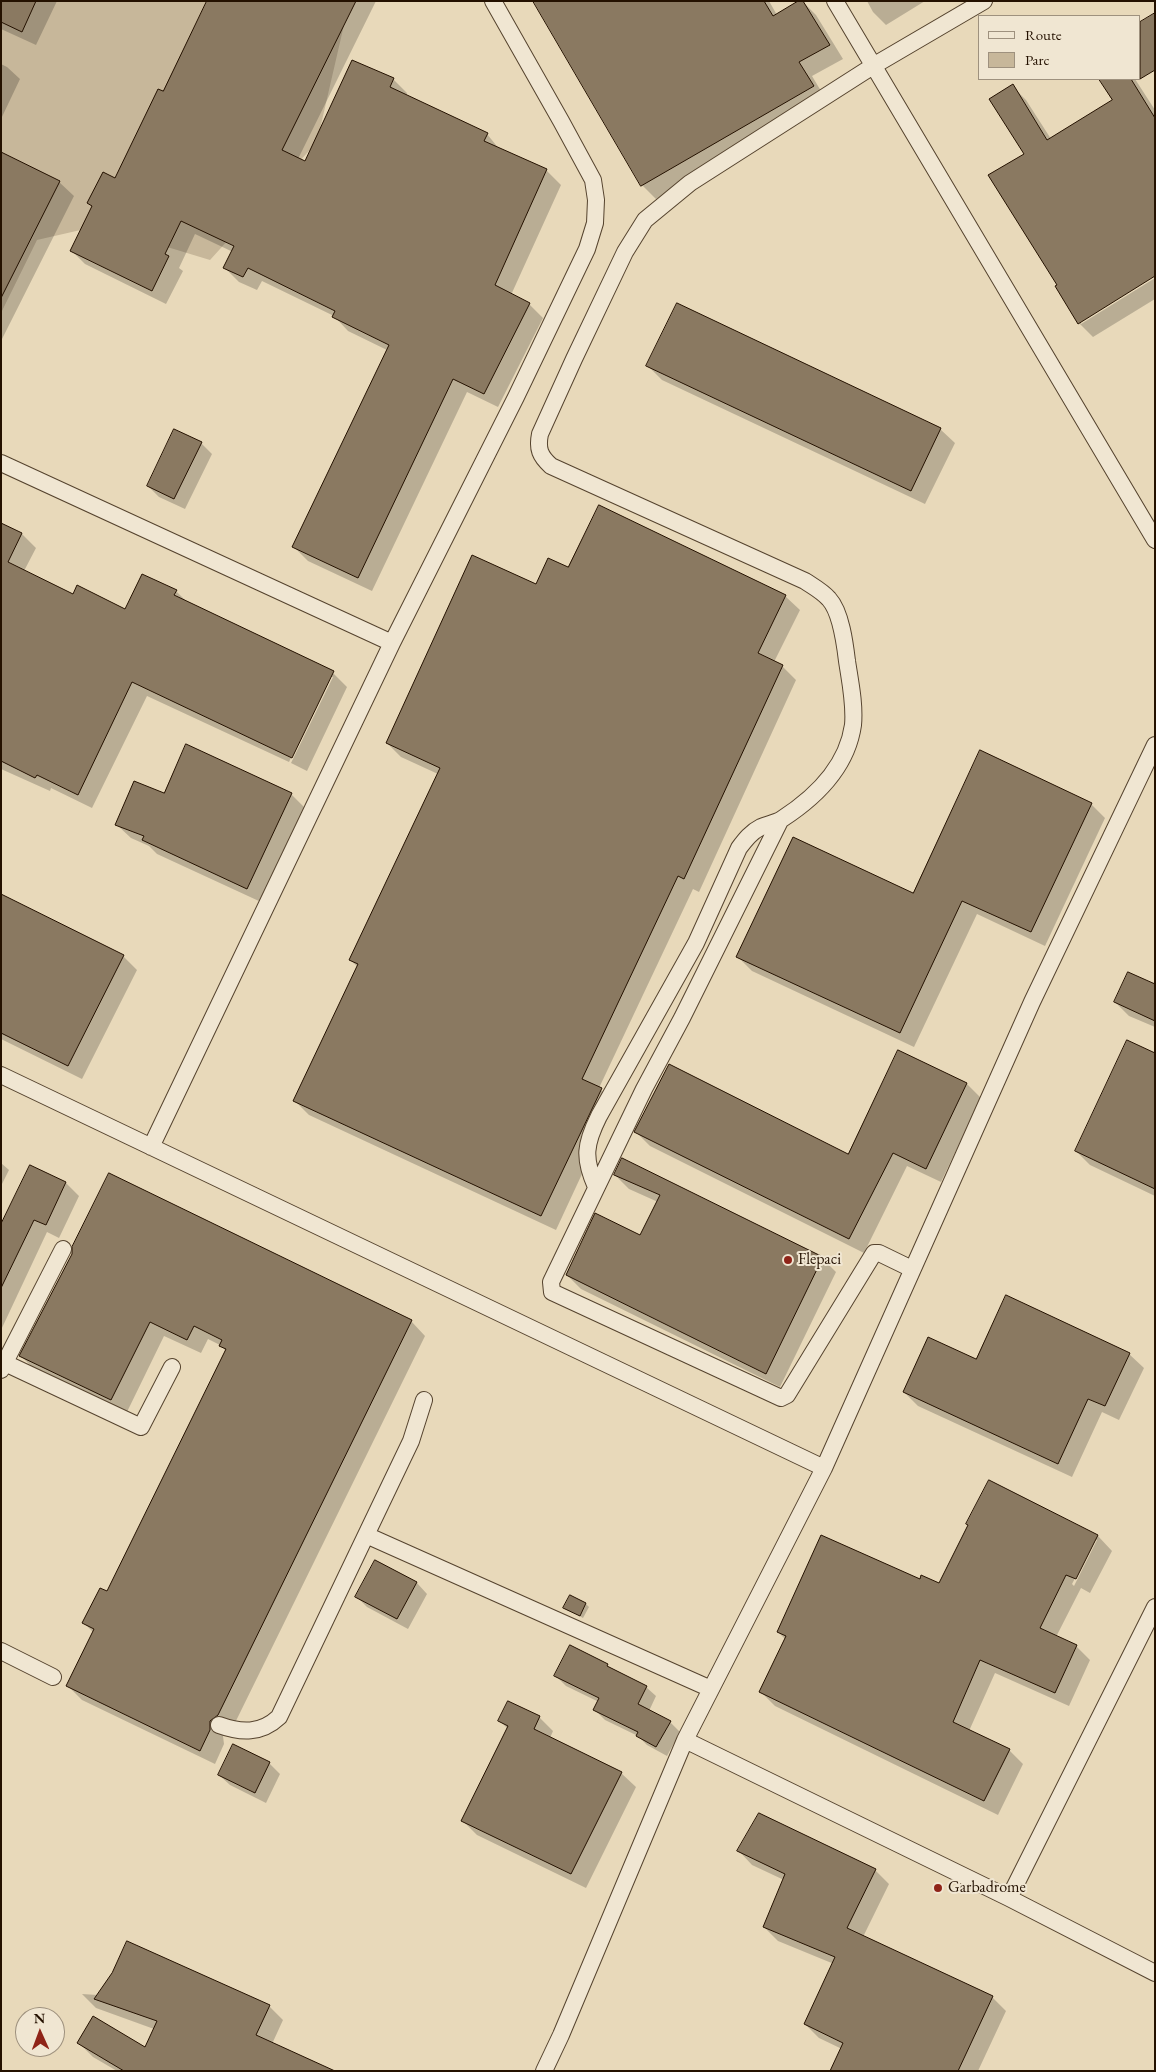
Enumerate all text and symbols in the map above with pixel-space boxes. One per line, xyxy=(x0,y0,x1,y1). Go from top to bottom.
legend xyxy=(978,15,1141,80)
text: Route xyxy=(1025,25,1062,44)
text: Parc xyxy=(1025,50,1050,69)
place label: Flepaci xyxy=(798,1250,841,1270)
marker: Flepaci xyxy=(782,1254,794,1266)
place label: Garbadrome xyxy=(948,1878,1026,1898)
marker: Garbadrome xyxy=(932,1882,944,1894)
north arrow xyxy=(15,2007,65,2057)
text: N xyxy=(34,2009,45,2027)

